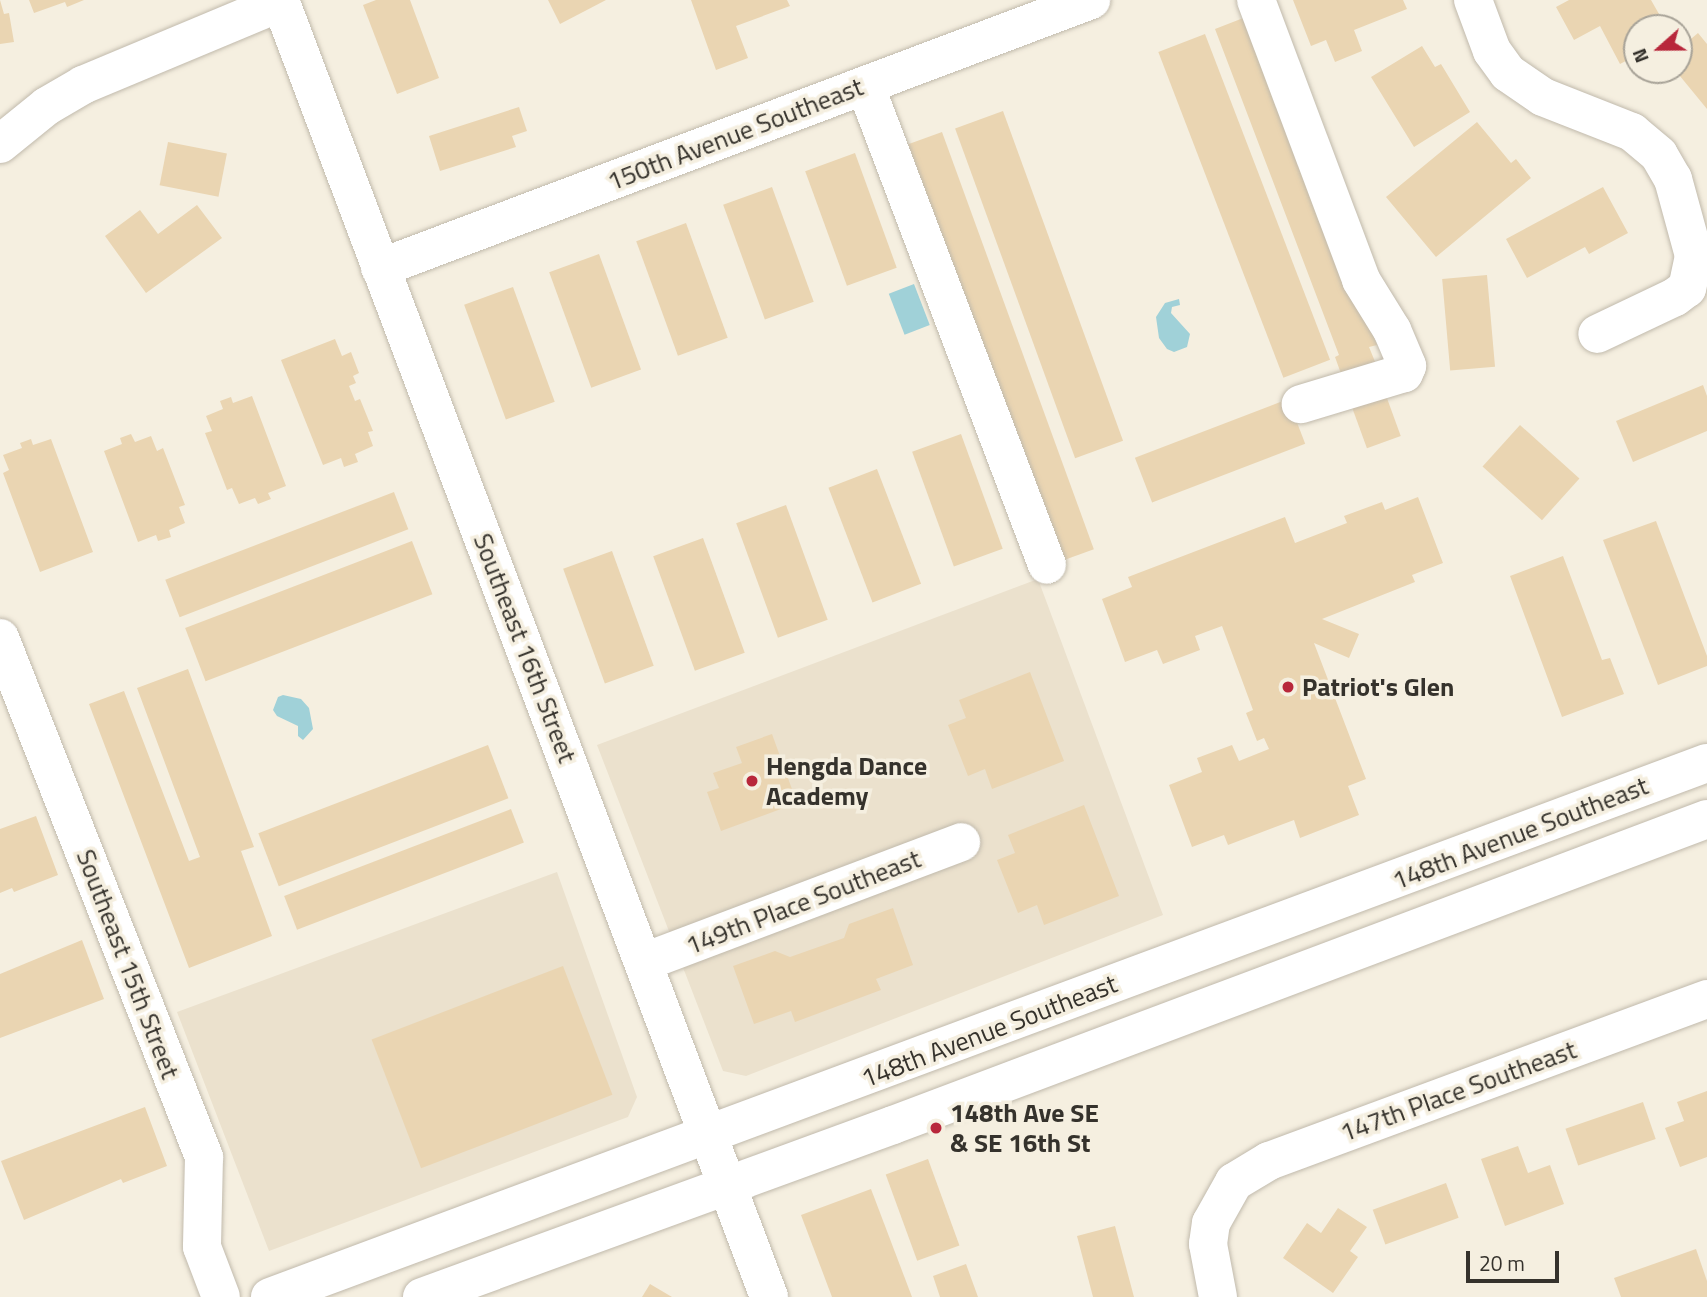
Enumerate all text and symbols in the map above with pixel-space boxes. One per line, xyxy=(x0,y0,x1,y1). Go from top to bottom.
north arrow xyxy=(1623,14,1693,84)
text: N xyxy=(1624,45,1656,67)
street label: 150th Avenue Southeast xyxy=(603,71,867,197)
street label: Southeast 16th Street xyxy=(467,529,583,767)
place label: Patriot's Glen xyxy=(1302,671,1454,703)
marker: Patriot's Glen xyxy=(1280,679,1296,695)
place label: Hengda Dance Academy xyxy=(766,750,927,812)
street label: 148th Avenue Southeast xyxy=(1388,770,1652,896)
marker: Hengda Dance Academy xyxy=(744,773,760,789)
street label: 149th Place Southeast xyxy=(681,843,925,961)
street label: Southeast 15th Street xyxy=(70,845,186,1083)
street label: 148th Avenue Southeast xyxy=(857,968,1121,1094)
street label: 147th Place Southeast xyxy=(1336,1034,1580,1148)
place label: 148th Ave SE & SE 16th St xyxy=(950,1097,1099,1158)
marker: 148th Ave SE & SE 16th St xyxy=(928,1120,944,1136)
scale bar xyxy=(1469,1238,1562,1282)
text: 20 m xyxy=(1479,1247,1525,1279)

